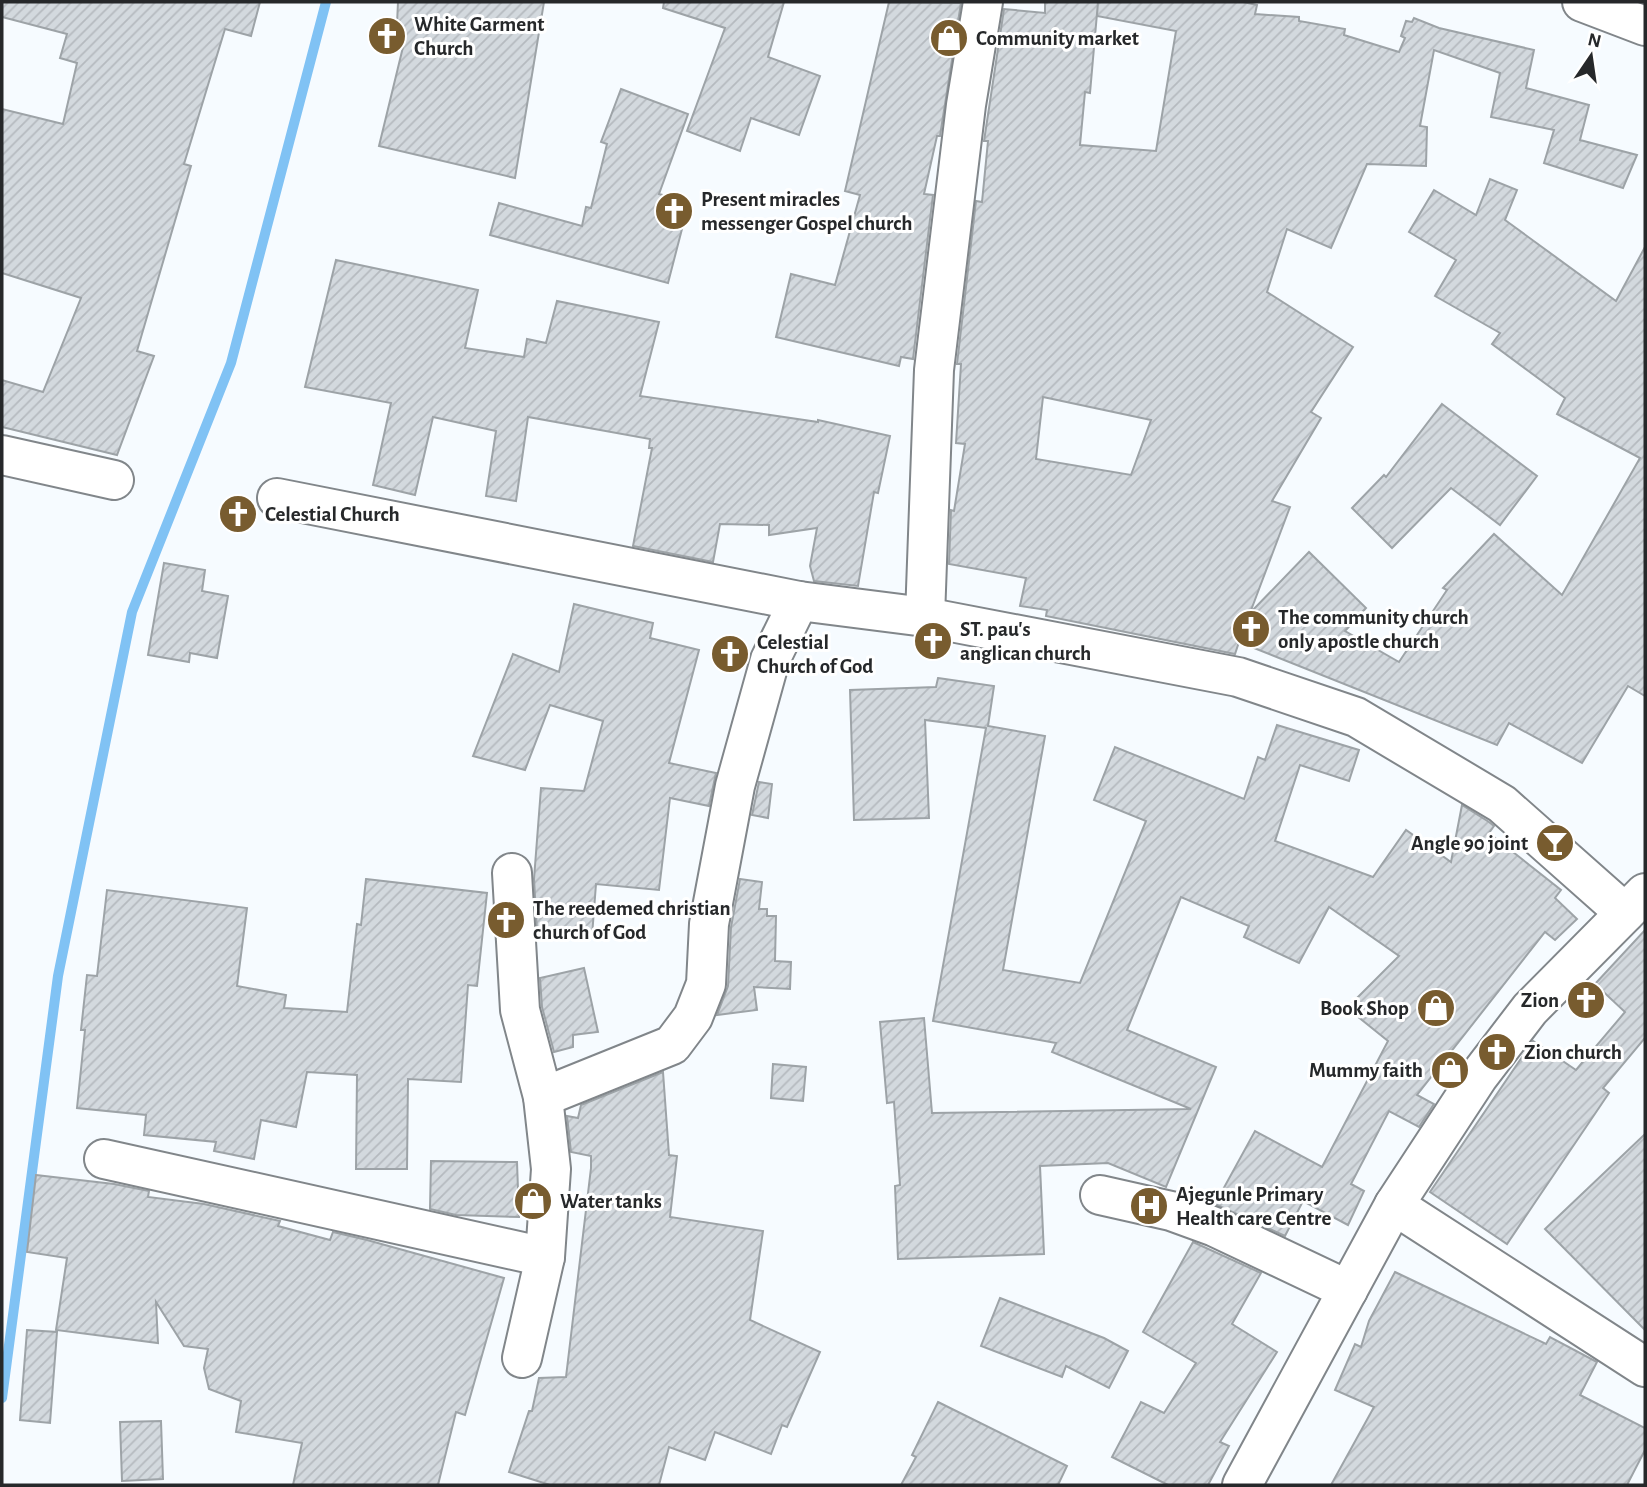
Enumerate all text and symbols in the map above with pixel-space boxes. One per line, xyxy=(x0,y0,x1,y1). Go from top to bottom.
place label: White Garment Church xyxy=(414,14,544,59)
church icon: White Garment Church xyxy=(366,15,408,57)
shop icon: Community market xyxy=(928,17,970,59)
north arrow xyxy=(1556,21,1626,91)
place label: Community market xyxy=(976,28,1139,49)
text: N xyxy=(1586,30,1603,52)
place label: Present miracles messenger Gospel church xyxy=(701,189,912,234)
church icon: Present miracles messenger Gospel church xyxy=(653,190,695,232)
church icon: Celestial Church xyxy=(217,493,259,535)
place label: Celestial Church xyxy=(265,504,400,525)
place label: The community church only apostle church xyxy=(1278,607,1469,652)
church icon: The community church only apostle church xyxy=(1230,608,1272,650)
place label: ST. pau's anglican church xyxy=(960,619,1091,664)
church icon: ST. pau's anglican church xyxy=(912,620,954,662)
place label: Celestial Church of God xyxy=(757,632,873,677)
church icon: Celestial Church of God xyxy=(709,633,751,675)
bar icon: Angle 90 joint xyxy=(1534,822,1576,864)
place label: Angle 90 joint xyxy=(1411,833,1528,854)
place label: The reedemed christian church of God xyxy=(533,898,731,943)
church icon: The reedemed christian church of God xyxy=(485,899,527,941)
church icon: Zion xyxy=(1565,979,1607,1021)
shop icon: Book Shop xyxy=(1415,987,1457,1029)
place label: Zion xyxy=(1521,990,1559,1011)
place label: Book Shop xyxy=(1320,998,1409,1019)
church icon: Zion church xyxy=(1476,1031,1518,1073)
place label: Zion church xyxy=(1524,1042,1622,1063)
shop icon: Mummy faith xyxy=(1429,1049,1471,1091)
place label: Mummy faith xyxy=(1309,1060,1423,1081)
shop icon: Water tanks xyxy=(512,1180,554,1222)
place label: Ajegunle Primary Health care Centre xyxy=(1176,1184,1331,1229)
hospital icon: Ajegunle Primary Health care Centre xyxy=(1128,1185,1170,1227)
place label: Water tanks xyxy=(560,1191,662,1212)

